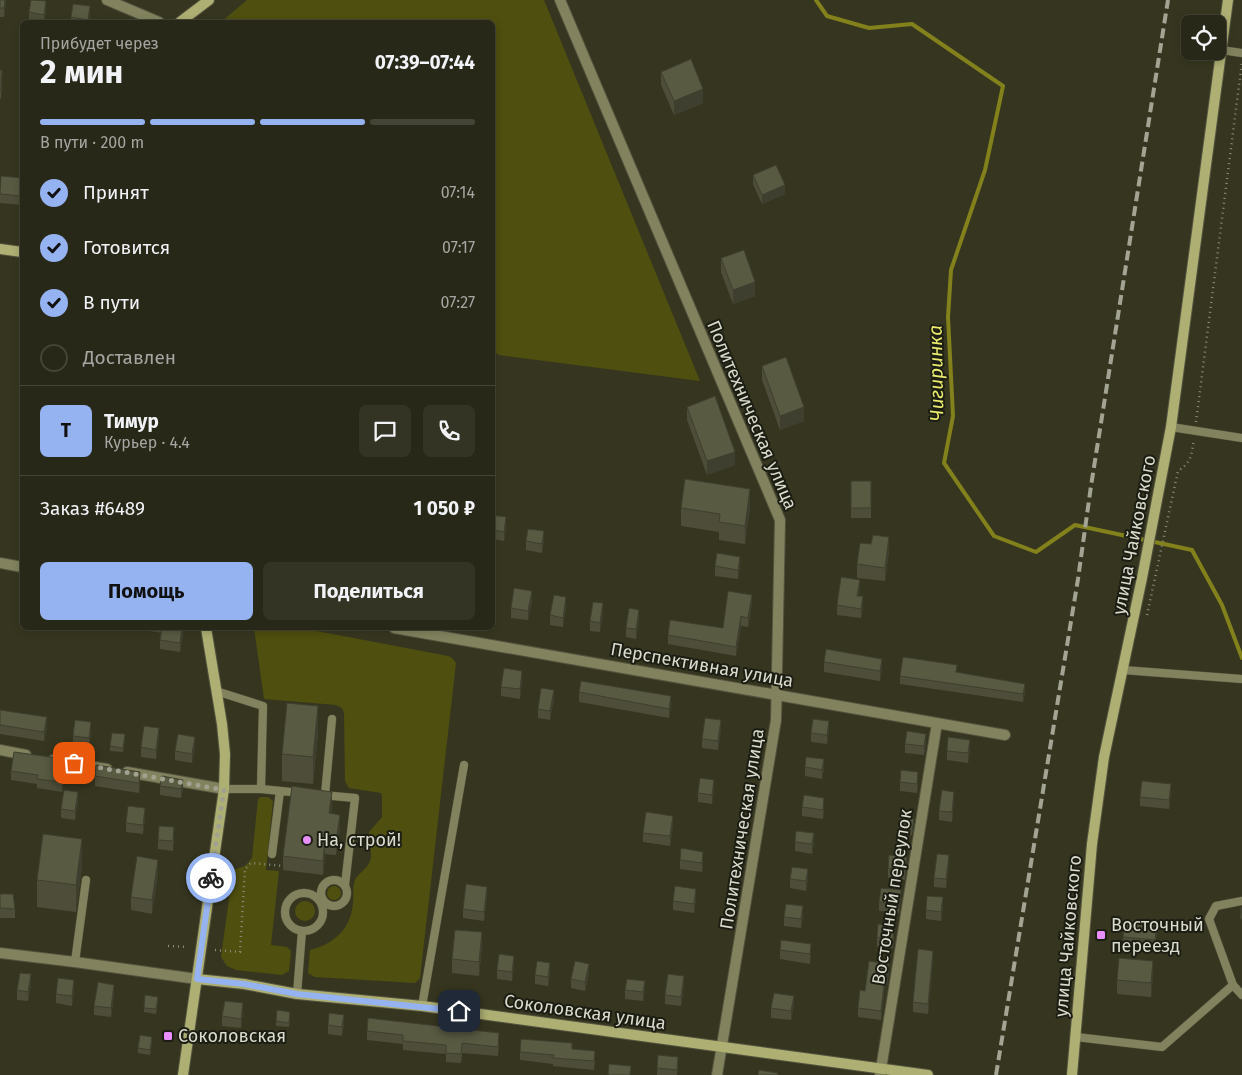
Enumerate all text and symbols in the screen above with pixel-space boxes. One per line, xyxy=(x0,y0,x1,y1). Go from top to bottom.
map controls xyxy=(1181,15,1226,60)
button: locate xyxy=(1181,15,1226,60)
text: Прибудет через xyxy=(40,34,159,53)
text: 07:39–07:44 xyxy=(375,51,475,74)
text: 2 мин xyxy=(40,53,123,91)
text: В пути · 200 m xyxy=(40,133,144,152)
icon: check xyxy=(40,179,68,207)
text: Принят xyxy=(83,181,149,204)
text: 07:14 xyxy=(441,183,475,202)
icon: check xyxy=(40,234,68,262)
text: Готовится xyxy=(83,236,170,259)
text: 07:17 xyxy=(442,238,475,257)
icon: check xyxy=(40,289,68,317)
text: В пути xyxy=(83,291,140,314)
text: 07:27 xyxy=(441,293,475,312)
street label: Политехническая улица xyxy=(702,317,802,513)
water label: Чигиринка xyxy=(924,325,948,421)
text: Доставлен xyxy=(83,346,176,369)
button: chat xyxy=(359,405,411,457)
button: phone xyxy=(423,405,475,457)
text: Тимур xyxy=(104,410,159,433)
text: Т xyxy=(61,419,71,442)
text: Курьер · 4.4 xyxy=(104,433,190,452)
street label: улица Чайковского xyxy=(1108,453,1160,617)
text: Заказ #6489 xyxy=(40,497,145,520)
text: 1 050 ₽ xyxy=(413,497,475,520)
button: Помощь xyxy=(40,562,253,620)
button: Поделиться xyxy=(263,562,475,620)
street label: Перспективная улица xyxy=(609,638,795,692)
street label: Политехническая улица xyxy=(715,727,769,931)
pin xyxy=(53,742,95,784)
icon: bag xyxy=(60,749,88,777)
street label: Восточный переулок xyxy=(867,807,917,986)
place label: На, строй! xyxy=(317,829,401,851)
marker: На, строй! xyxy=(301,834,313,846)
courier xyxy=(186,853,236,903)
street label: улица Чайковского xyxy=(1050,854,1086,1018)
icon: bike xyxy=(197,864,225,892)
place label: Восточный переезд xyxy=(1111,914,1204,957)
marker: Восточный переезд xyxy=(1095,929,1107,941)
pin xyxy=(438,990,480,1032)
street label: Соколовская улица xyxy=(503,990,667,1034)
icon: home xyxy=(445,997,473,1025)
place label: Соколовская xyxy=(178,1025,286,1047)
marker: Соколовская xyxy=(162,1030,174,1042)

